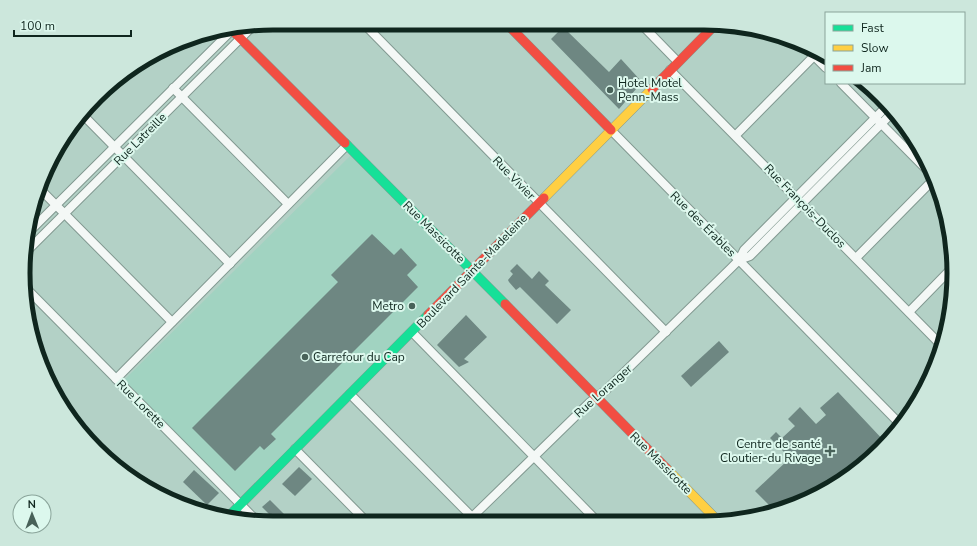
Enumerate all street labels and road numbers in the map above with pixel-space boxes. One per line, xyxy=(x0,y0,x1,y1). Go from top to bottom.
street label: Rue Latreille xyxy=(110,109,170,169)
street label: Rue Vivier xyxy=(489,153,539,204)
street label: Rue François-Duclos xyxy=(761,161,849,252)
street label: Rue des Érables xyxy=(667,188,739,260)
street label: Rue Massicotte xyxy=(399,197,469,267)
street label: Boulevard Sainte-Madeleine xyxy=(413,210,531,332)
street label: Rue Loranger xyxy=(571,360,636,421)
street label: Rue Lorette xyxy=(113,376,169,432)
street label: Rue Massicotte xyxy=(626,428,696,498)

